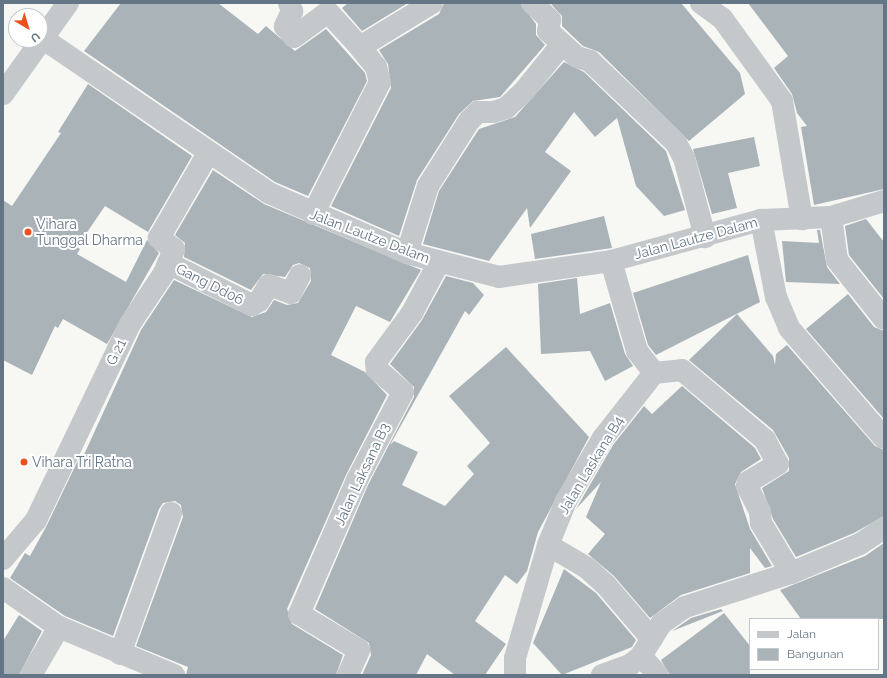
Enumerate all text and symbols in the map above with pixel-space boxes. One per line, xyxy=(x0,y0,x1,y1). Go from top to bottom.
north arrow xyxy=(8,8,48,48)
text: U xyxy=(28,29,42,45)
street label: Jalan Lautze Dalam xyxy=(308,205,432,267)
street label: Jalan Lautze Dalam xyxy=(633,213,759,263)
place label: Vihara Tunggal Dharma xyxy=(36,216,143,248)
marker: Vihara Tunggal Dharma xyxy=(23,227,33,237)
street label: Gang Dd06 xyxy=(173,260,247,308)
street label: G 21 xyxy=(103,336,129,368)
street label: Jalan Laskana B4 xyxy=(555,413,627,517)
street label: Jalan Laksana B3 xyxy=(331,420,393,528)
place label: Vihara Tri Ratna xyxy=(32,454,132,470)
marker: Vihara Tri Ratna xyxy=(19,457,29,467)
legend xyxy=(749,618,879,670)
text: Jalan xyxy=(787,627,816,641)
text: Bangunan xyxy=(787,647,844,661)

